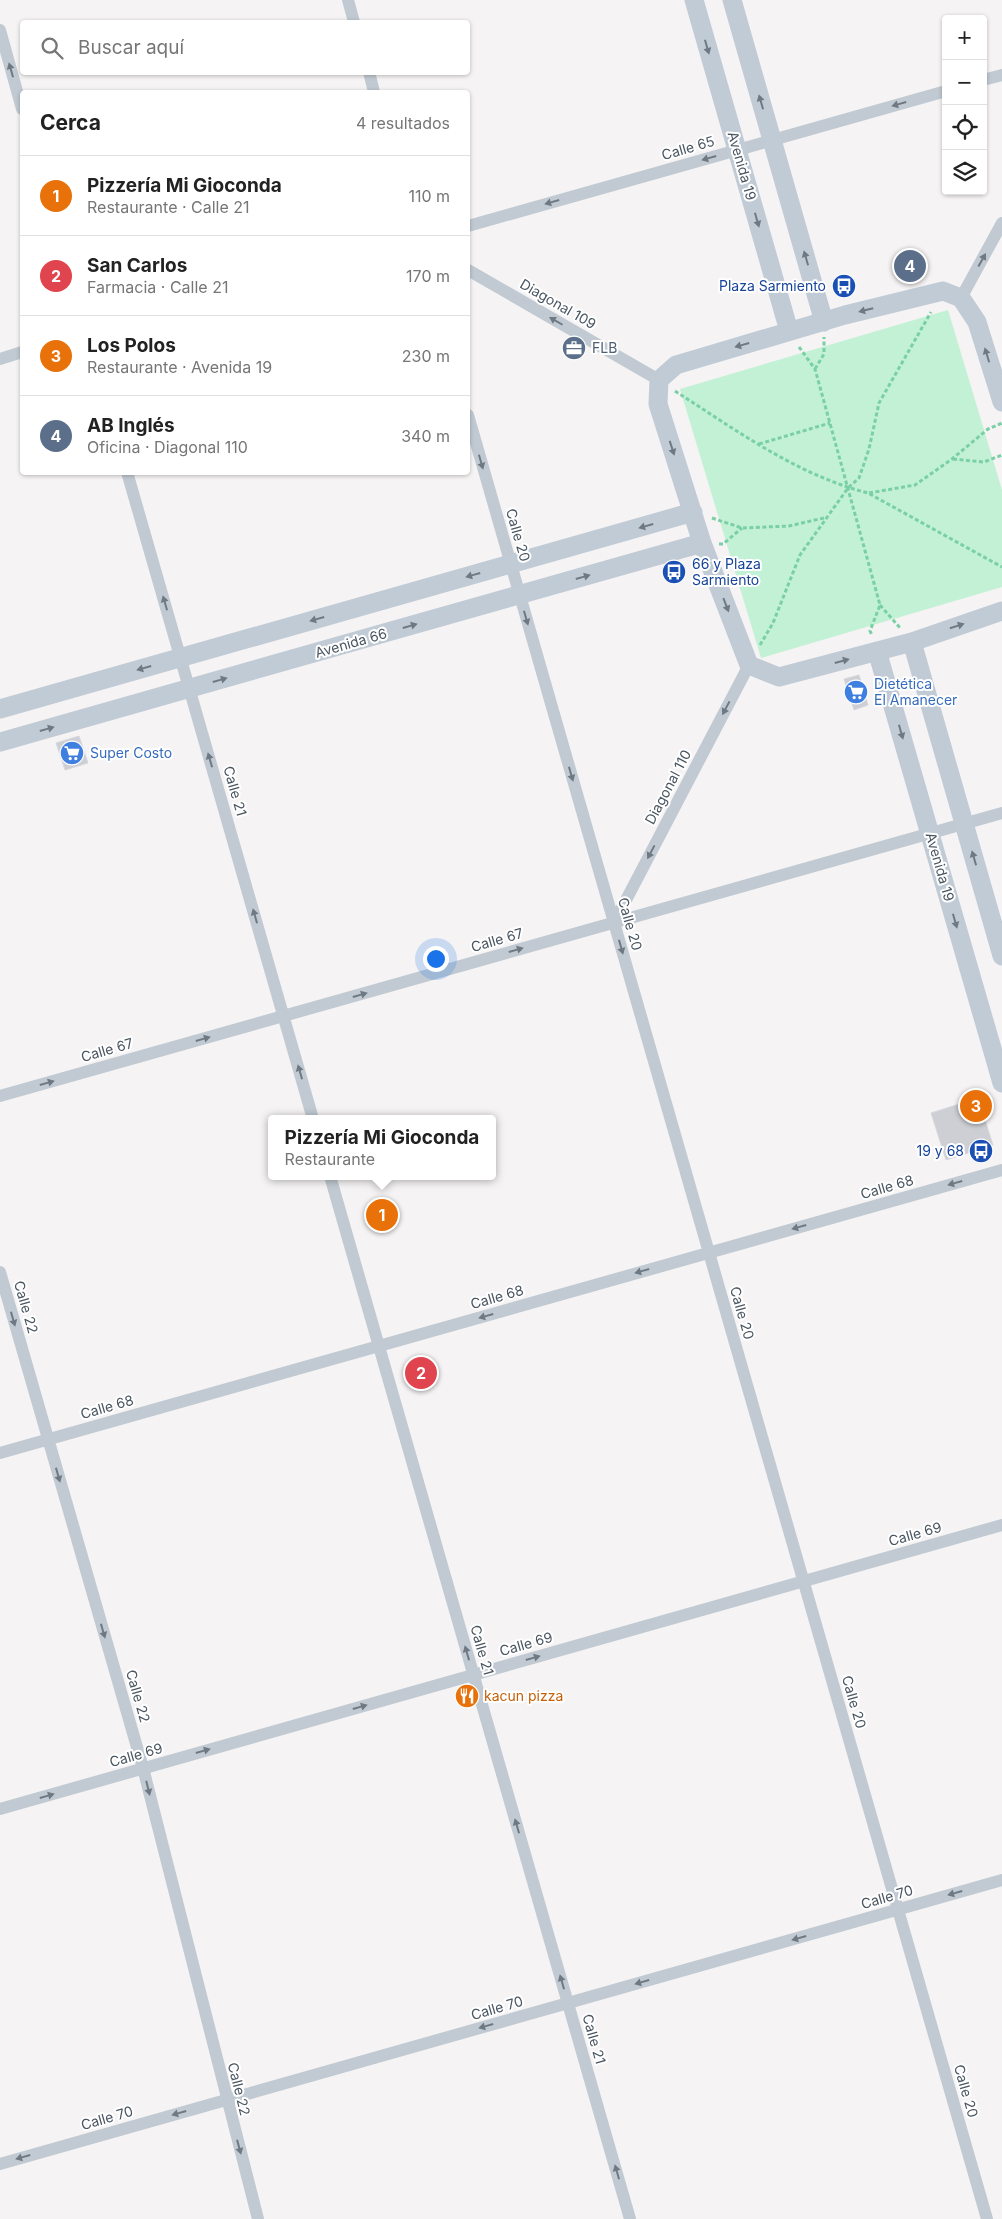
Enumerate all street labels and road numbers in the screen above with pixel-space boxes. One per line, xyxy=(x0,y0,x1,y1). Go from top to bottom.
street label: Avenida 19 xyxy=(725,129,760,202)
street label: Calle 65 xyxy=(659,132,716,163)
street label: Diagonal 109 xyxy=(517,275,599,332)
street label: Calle 20 xyxy=(503,506,534,563)
street label: Avenida 66 xyxy=(313,624,389,661)
street label: Diagonal 110 xyxy=(641,747,694,827)
street label: Calle 21 xyxy=(220,764,251,818)
street label: Avenida 19 xyxy=(923,830,958,903)
street label: Calle 20 xyxy=(615,895,646,952)
street label: Calle 67 xyxy=(469,924,525,955)
street label: Calle 67 xyxy=(79,1034,135,1065)
street label: Calle 68 xyxy=(858,1171,915,1202)
street label: Calle 22 xyxy=(11,1279,42,1335)
street label: Calle 68 xyxy=(468,1281,525,1312)
street label: Calle 20 xyxy=(727,1284,758,1341)
street label: Calle 68 xyxy=(78,1391,135,1422)
street label: Calle 69 xyxy=(886,1518,943,1549)
street label: Calle 21 xyxy=(467,1623,498,1677)
street label: Calle 69 xyxy=(497,1628,554,1659)
street label: Calle 22 xyxy=(123,1668,154,1724)
street label: Calle 20 xyxy=(839,1673,870,1730)
street label: Calle 69 xyxy=(107,1739,164,1770)
street label: Calle 70 xyxy=(859,1881,915,1912)
street label: Calle 70 xyxy=(469,1992,525,2023)
street label: Calle 21 xyxy=(579,2012,610,2066)
street label: Calle 22 xyxy=(225,2061,254,2117)
street label: Calle 20 xyxy=(951,2062,982,2119)
street label: Calle 70 xyxy=(79,2102,135,2133)

